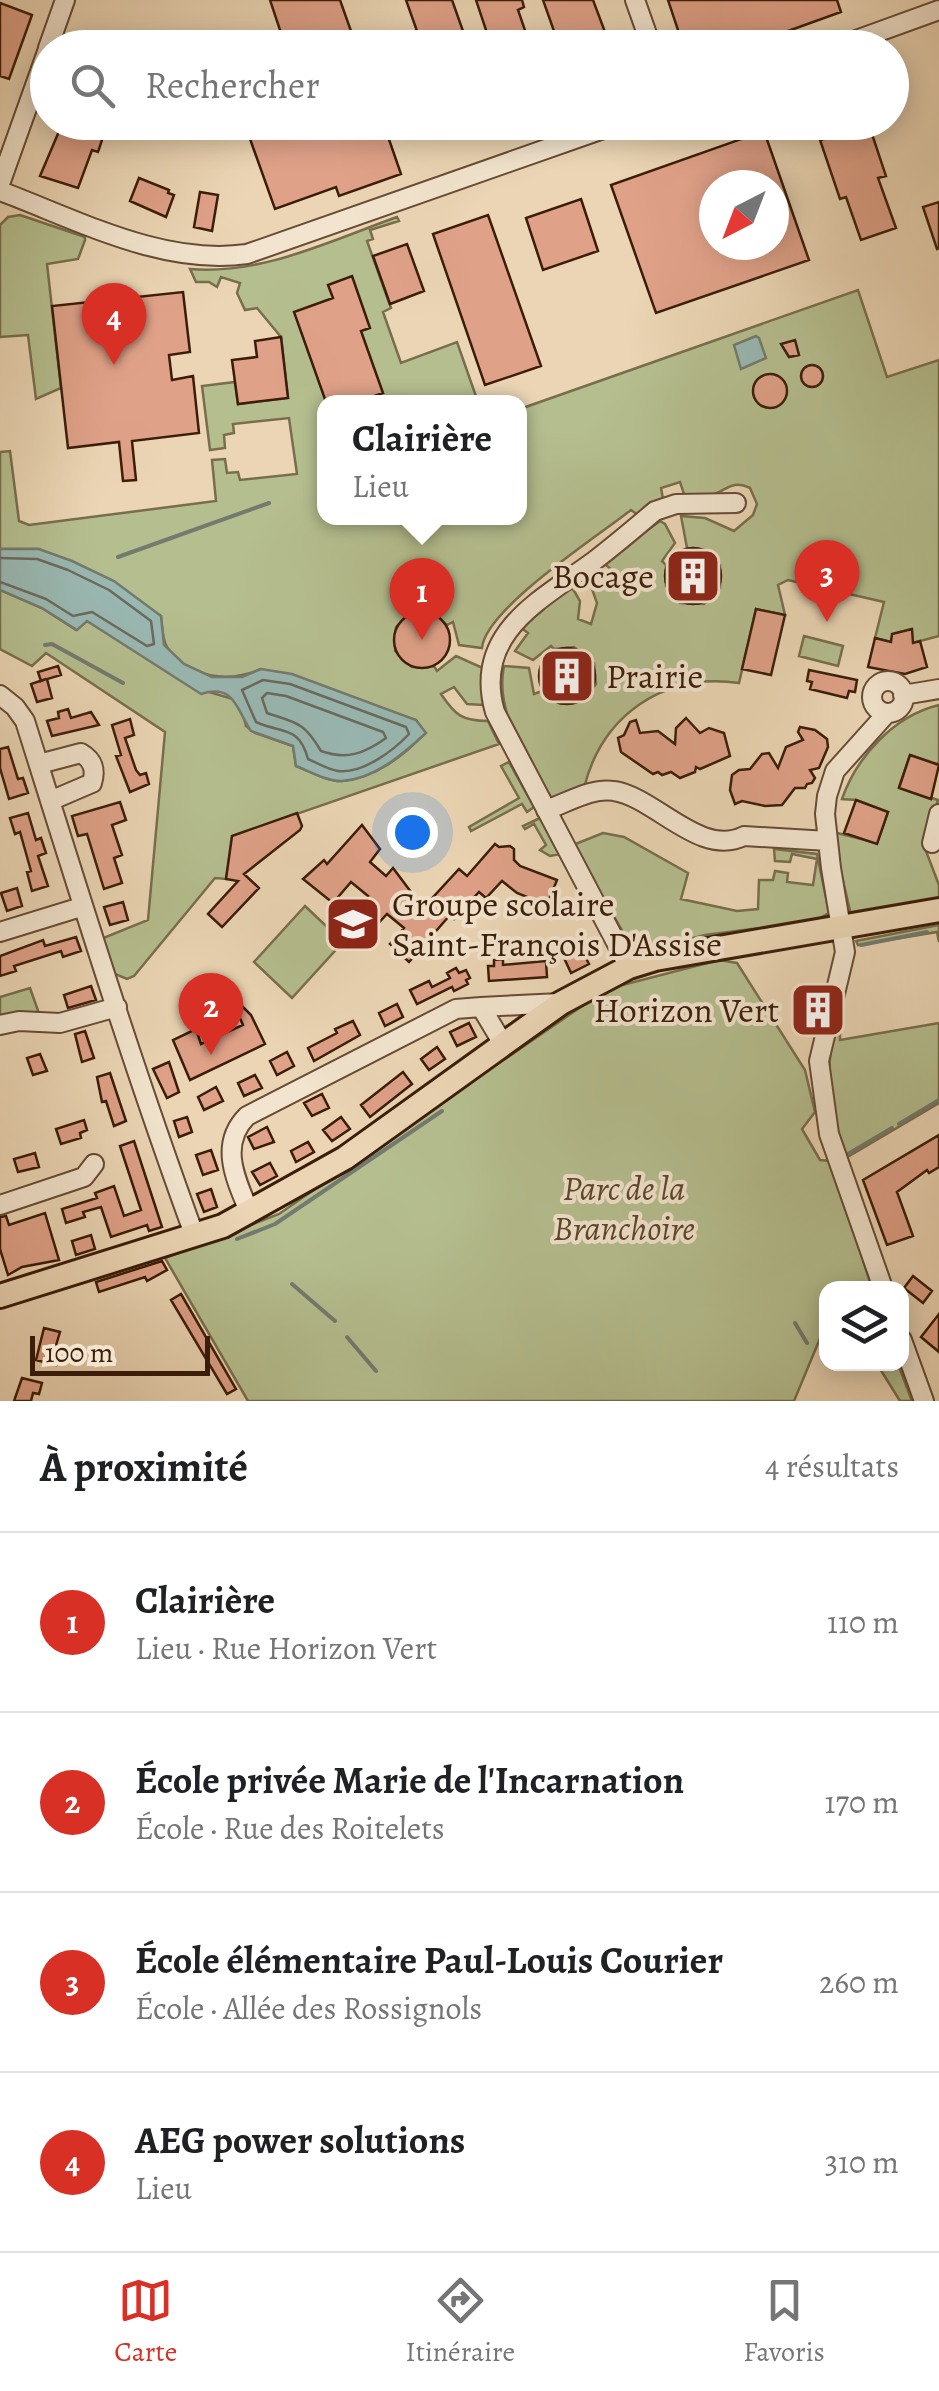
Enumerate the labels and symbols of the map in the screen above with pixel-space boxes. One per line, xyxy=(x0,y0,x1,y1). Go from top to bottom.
north arrow xyxy=(699,170,789,260)
pin: 4 xyxy=(82,282,146,365)
pin: 3 xyxy=(794,540,860,622)
building icon: Bocage xyxy=(663,546,723,606)
place label: Bocage xyxy=(552,552,654,600)
pin: 1 xyxy=(390,558,454,640)
building icon: Prairie xyxy=(537,646,597,706)
place label: Prairie xyxy=(606,652,703,700)
your location xyxy=(387,807,438,858)
place label: Groupe scolaire Saint-François D'Assise xyxy=(392,880,722,968)
school or university icon: Groupe scolaire Saint-François D'Assise xyxy=(323,894,383,954)
pin: 2 xyxy=(178,972,244,1055)
building icon: Horizon Vert xyxy=(788,980,848,1040)
place label: Horizon Vert xyxy=(594,986,779,1034)
park label: Parc de la Branchoire xyxy=(553,1164,695,1252)
scale bar xyxy=(30,1331,210,1376)

